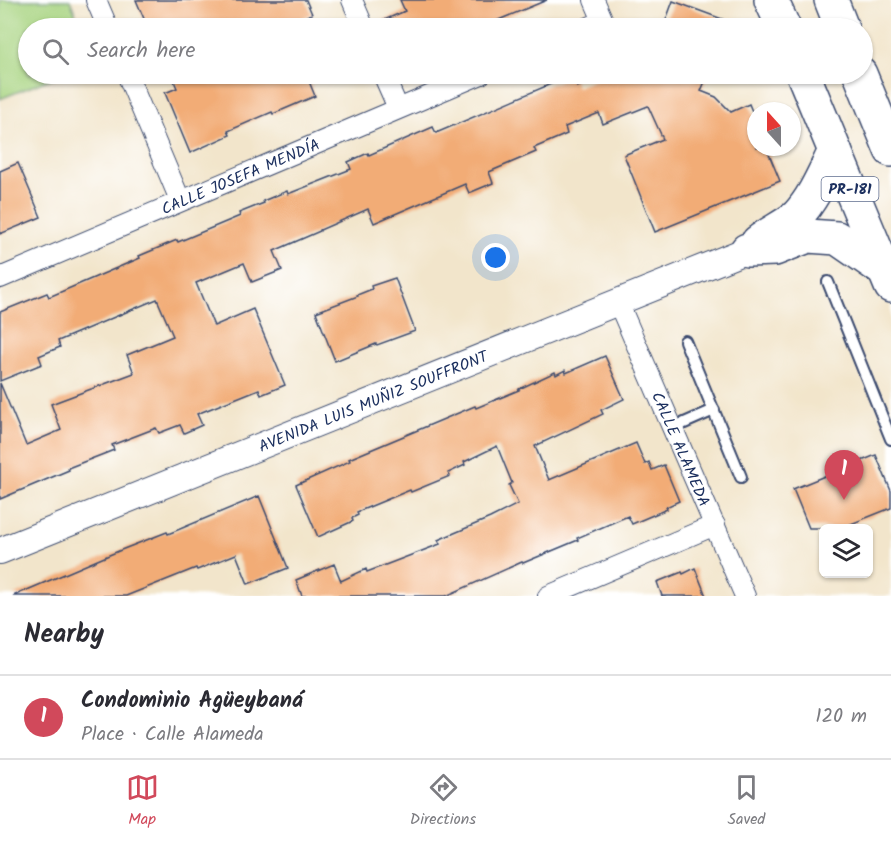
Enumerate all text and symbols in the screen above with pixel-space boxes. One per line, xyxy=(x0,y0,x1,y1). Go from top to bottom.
search box xyxy=(18,18,873,84)
text: Search here xyxy=(87,34,195,69)
icon: search xyxy=(39,35,72,68)
north arrow xyxy=(747,102,801,156)
street label: CALLE JOSEFA MENDÍA xyxy=(158,133,324,222)
road number: PR-181 xyxy=(822,177,878,201)
your location xyxy=(481,243,510,272)
street label: AVENIDA LUIS MUÑIZ SOUFFRONT xyxy=(255,344,493,460)
street label: CALLE ALAMEDA xyxy=(644,388,716,511)
pin: 1 xyxy=(824,450,864,500)
map controls xyxy=(819,524,873,578)
button: layers xyxy=(819,524,873,578)
text: Nearby xyxy=(24,614,104,656)
text: Condominio Agüeybaná xyxy=(81,684,303,719)
text: 1 xyxy=(40,701,47,733)
text: 120 m xyxy=(815,701,867,733)
text: Place · Calle Alameda xyxy=(81,719,264,751)
tab: Map xyxy=(126,771,159,832)
tab: Directions xyxy=(410,771,476,832)
tab: Saved xyxy=(727,771,765,832)

